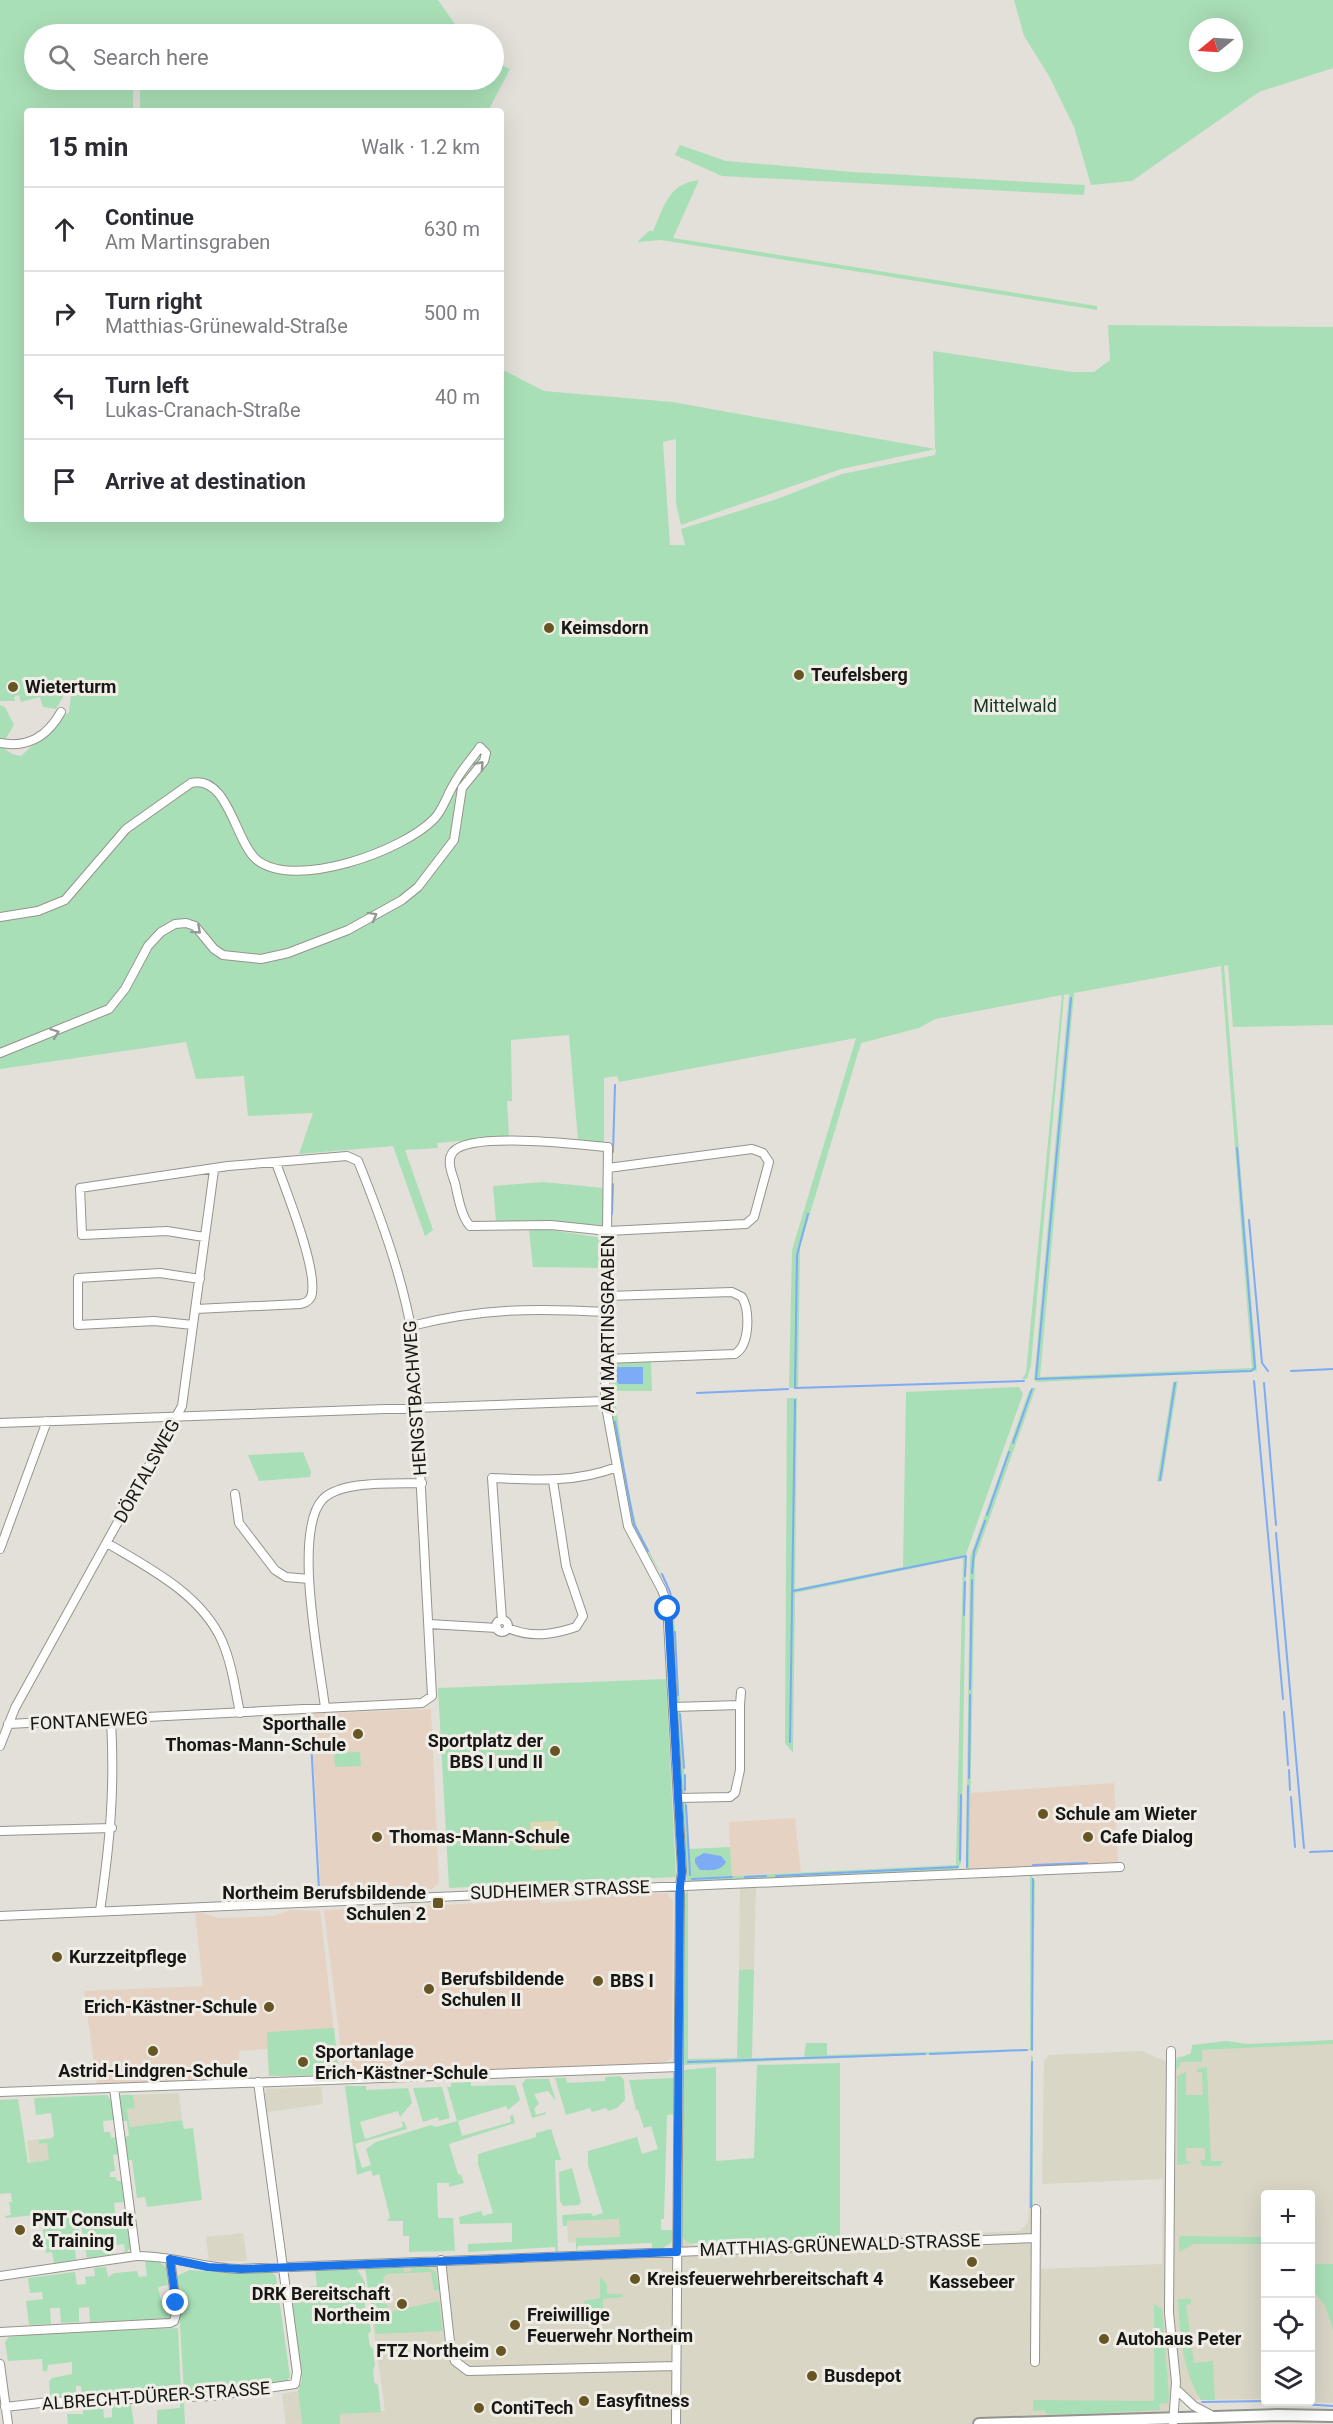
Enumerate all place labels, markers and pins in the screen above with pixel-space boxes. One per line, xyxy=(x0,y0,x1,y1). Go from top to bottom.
place label: Keimsdorn xyxy=(561,617,649,638)
marker: Keimsdorn xyxy=(542,621,556,635)
place label: Teufelsberg xyxy=(811,664,908,685)
marker: Teufelsberg xyxy=(792,668,806,682)
place label: Wieterturm xyxy=(25,676,116,697)
marker: Wieterturm xyxy=(6,680,20,694)
place label: Sporthalle Thomas-Mann-Schule xyxy=(165,1713,346,1755)
marker: Sporthalle Thomas-Mann-Schule xyxy=(351,1727,365,1741)
place label: Sportplatz der BBS I und II xyxy=(428,1730,543,1772)
marker: Sportplatz der BBS I und II xyxy=(548,1744,562,1758)
place label: Schule am Wieter xyxy=(1055,1803,1197,1824)
marker: Schule am Wieter xyxy=(1036,1807,1050,1821)
place label: Thomas-Mann-Schule xyxy=(389,1826,570,1847)
place label: Cafe Dialog xyxy=(1100,1826,1193,1847)
marker: Thomas-Mann-Schule xyxy=(370,1830,384,1844)
marker: Cafe Dialog xyxy=(1081,1830,1095,1844)
place label: Northeim Berufsbildende Schulen 2 xyxy=(222,1882,426,1924)
marker: Northeim Berufsbildende Schulen 2 xyxy=(431,1896,445,1910)
place label: Kurzzeitpflege xyxy=(69,1946,187,1967)
marker: Kurzzeitpflege xyxy=(50,1950,64,1964)
place label: Berufsbildende Schulen II xyxy=(441,1968,564,2010)
place label: BBS I xyxy=(610,1970,654,1991)
marker: BBS I xyxy=(591,1974,605,1988)
marker: Berufsbildende Schulen II xyxy=(422,1982,436,1996)
place label: Erich-Kästner-Schule xyxy=(84,1996,257,2017)
marker: Erich-Kästner-Schule xyxy=(262,2000,276,2014)
place label: Sportanlage Erich-Kästner-Schule xyxy=(315,2041,488,2083)
marker: Astrid-Lindgren-Schule xyxy=(146,2044,160,2058)
marker: Sportanlage Erich-Kästner-Schule xyxy=(296,2055,310,2069)
place label: Astrid-Lindgren-Schule xyxy=(58,2060,248,2081)
place label: PNT Consult & Training xyxy=(32,2209,133,2251)
marker: PNT Consult & Training xyxy=(13,2223,27,2237)
marker: Kassebeer xyxy=(965,2255,979,2269)
place label: Kreisfeuerwehrbereitschaft 4 xyxy=(647,2268,883,2289)
place label: Kassebeer xyxy=(929,2271,1015,2292)
marker: Kreisfeuerwehrbereitschaft 4 xyxy=(628,2272,642,2286)
place label: DRK Bereitschaft Northeim xyxy=(252,2283,390,2325)
marker: DRK Bereitschaft Northeim xyxy=(395,2297,409,2311)
place label: Freiwillige Feuerwehr Northeim xyxy=(527,2304,693,2346)
marker: Freiwillige Feuerwehr Northeim xyxy=(508,2318,522,2332)
place label: Autohaus Peter xyxy=(1116,2328,1242,2349)
marker: Autohaus Peter xyxy=(1097,2332,1111,2346)
place label: FTZ Northeim xyxy=(376,2340,489,2361)
marker: FTZ Northeim xyxy=(494,2344,508,2358)
place label: Busdepot xyxy=(824,2365,901,2386)
marker: Busdepot xyxy=(805,2369,819,2383)
place label: Easyfitness xyxy=(596,2390,689,2411)
marker: Easyfitness xyxy=(577,2394,591,2408)
place label: ContiTech xyxy=(491,2397,573,2418)
marker: ContiTech xyxy=(472,2401,486,2415)

